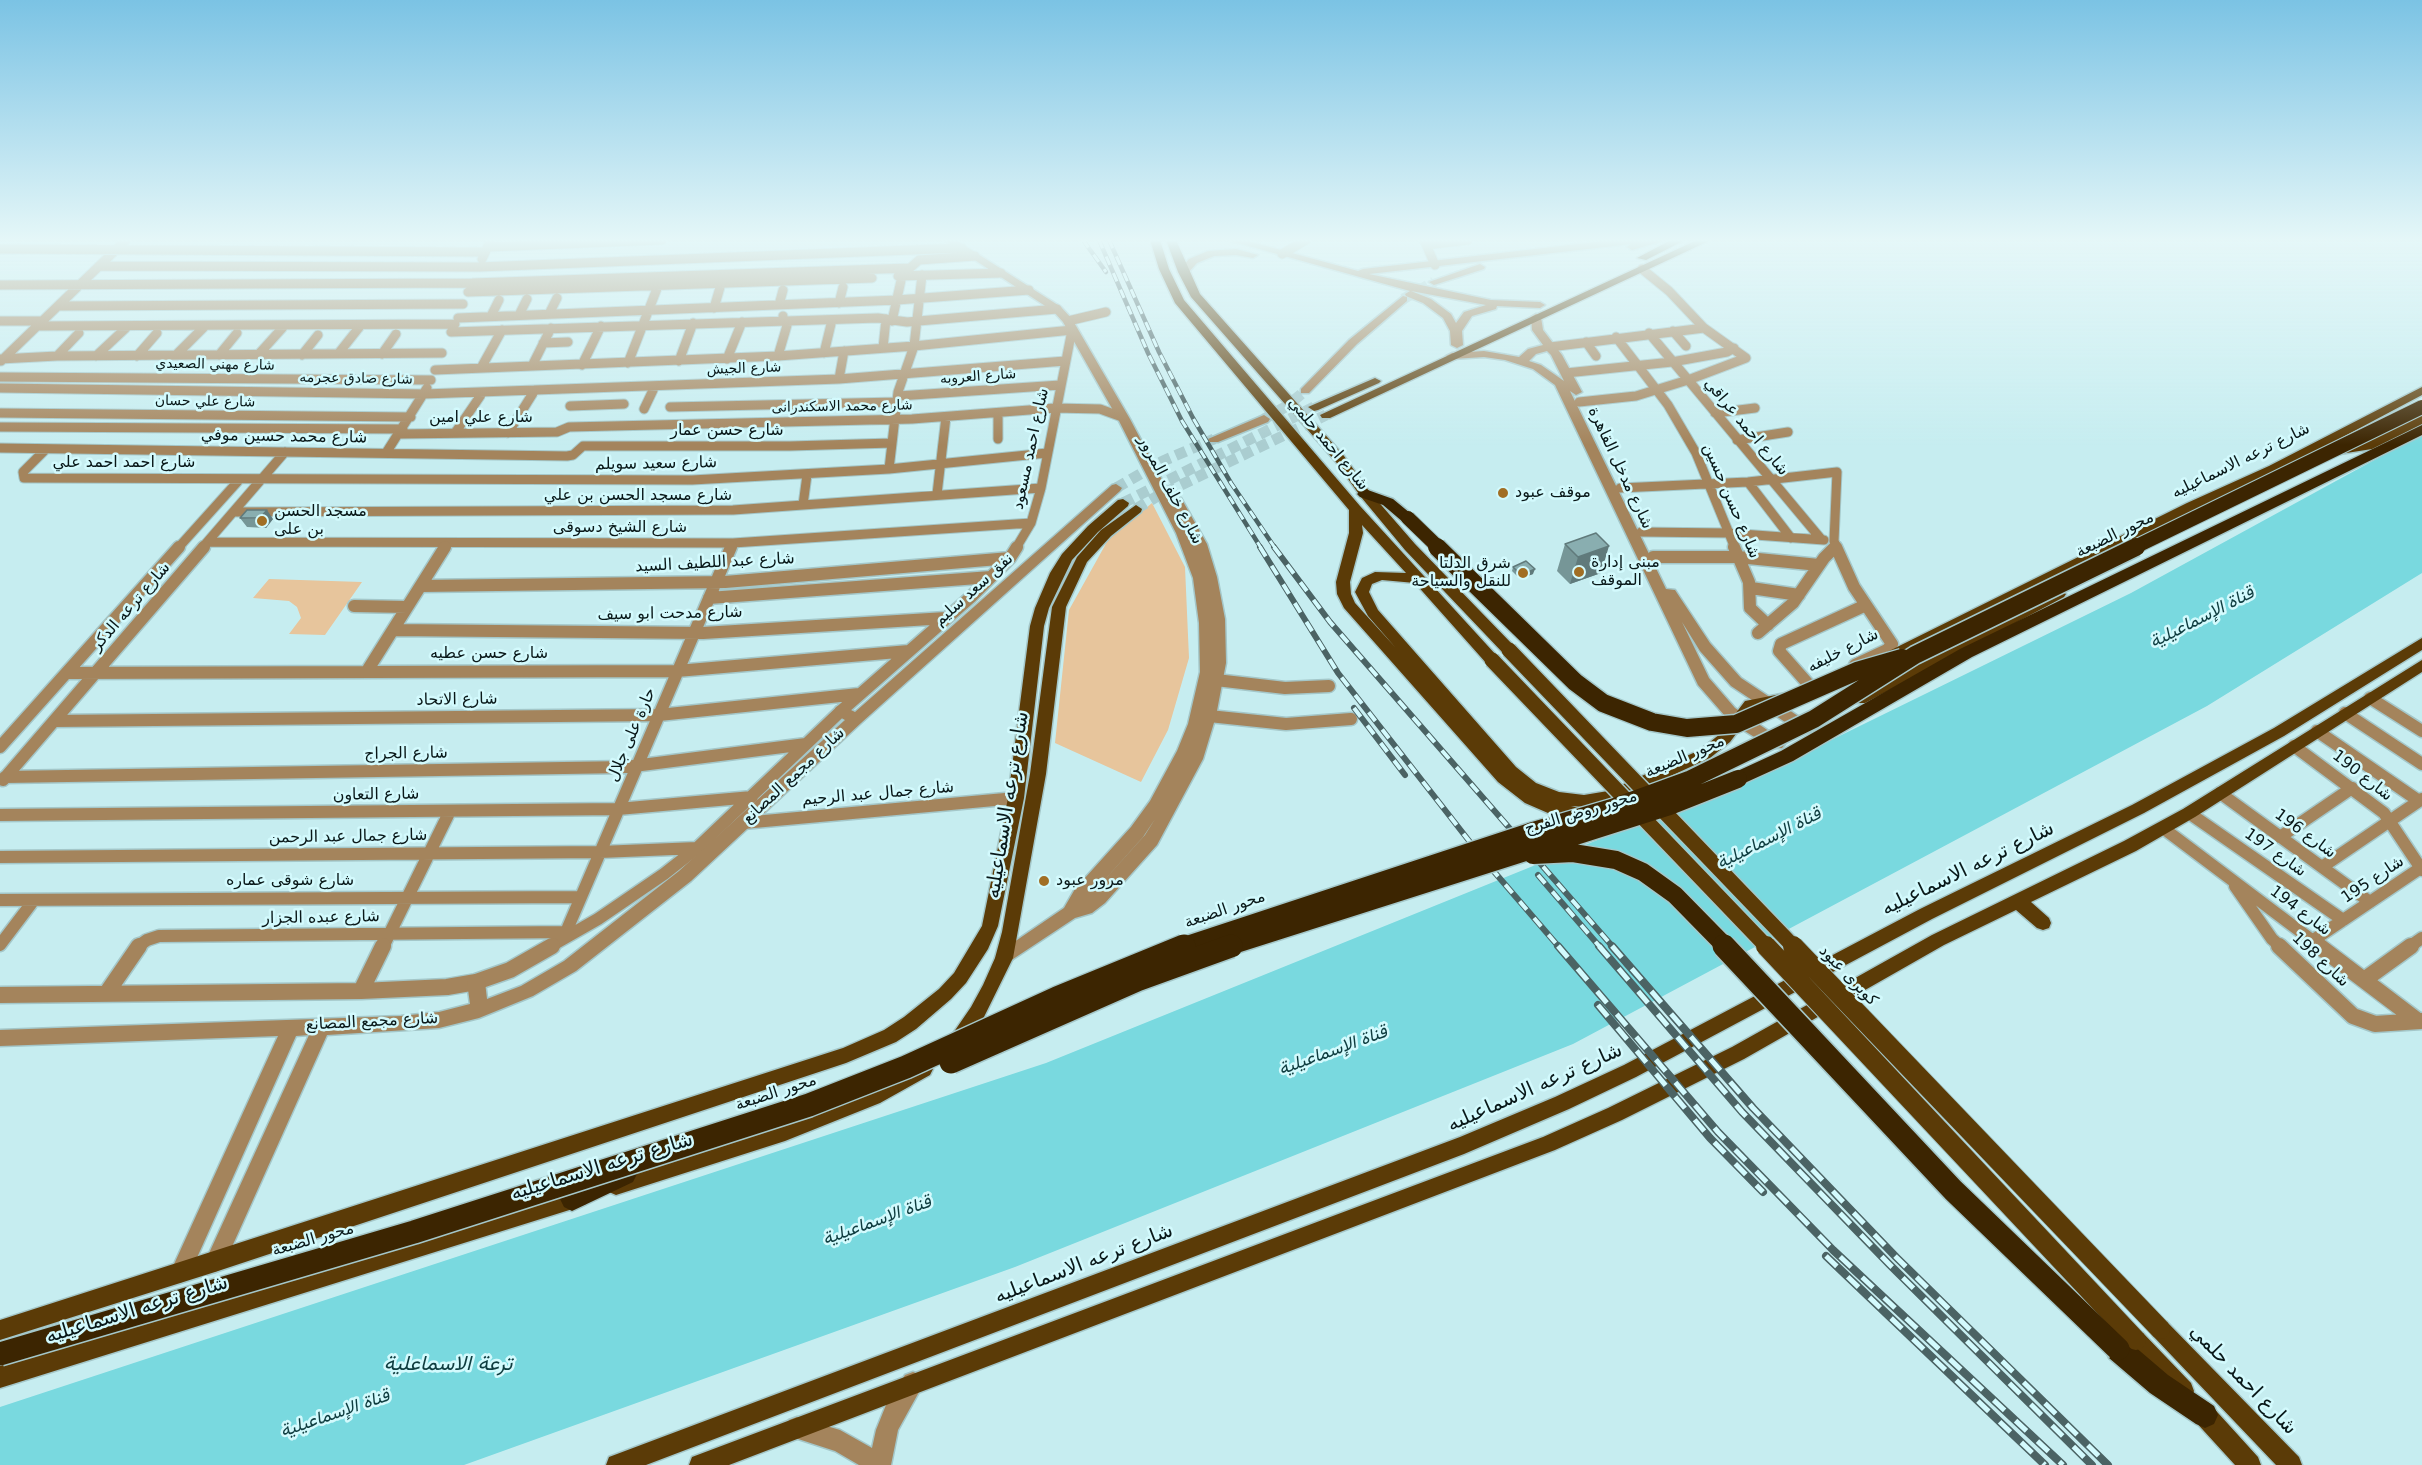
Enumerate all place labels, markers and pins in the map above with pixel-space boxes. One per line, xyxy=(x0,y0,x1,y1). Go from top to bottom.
place label: موقف عبود xyxy=(1515,483,1591,503)
marker: موقف عبود xyxy=(1496,486,1510,500)
place label: مسجد الحسن بن على xyxy=(274,502,367,540)
marker: مسجد الحسن بن على xyxy=(255,514,269,528)
place label: مبنى إدارة الموقف xyxy=(1591,553,1660,591)
place label: شرق الدلتا للنقل والسياحة xyxy=(1411,554,1511,592)
marker: مبنى إدارة الموقف xyxy=(1572,565,1586,579)
marker: شرق الدلتا للنقل والسياحة xyxy=(1516,566,1530,580)
place label: مرور عبود xyxy=(1056,871,1124,891)
marker: مرور عبود xyxy=(1037,874,1051,888)

